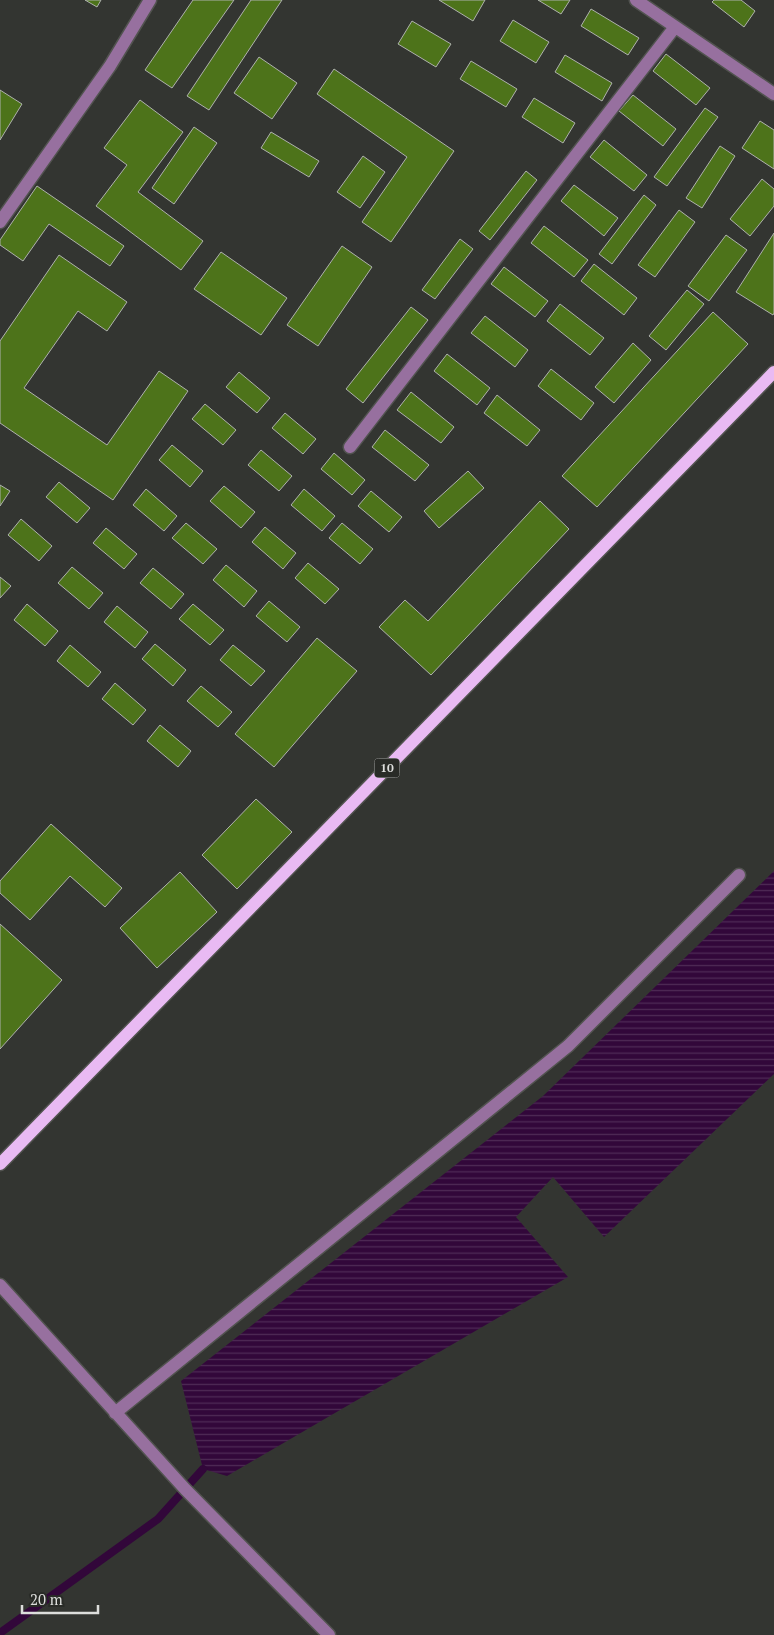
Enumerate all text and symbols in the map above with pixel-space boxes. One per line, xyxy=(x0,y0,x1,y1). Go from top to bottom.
road number: 10 xyxy=(374,758,400,778)
scale bar xyxy=(22,1582,99,1614)
text: 20 m xyxy=(30,1589,63,1609)

